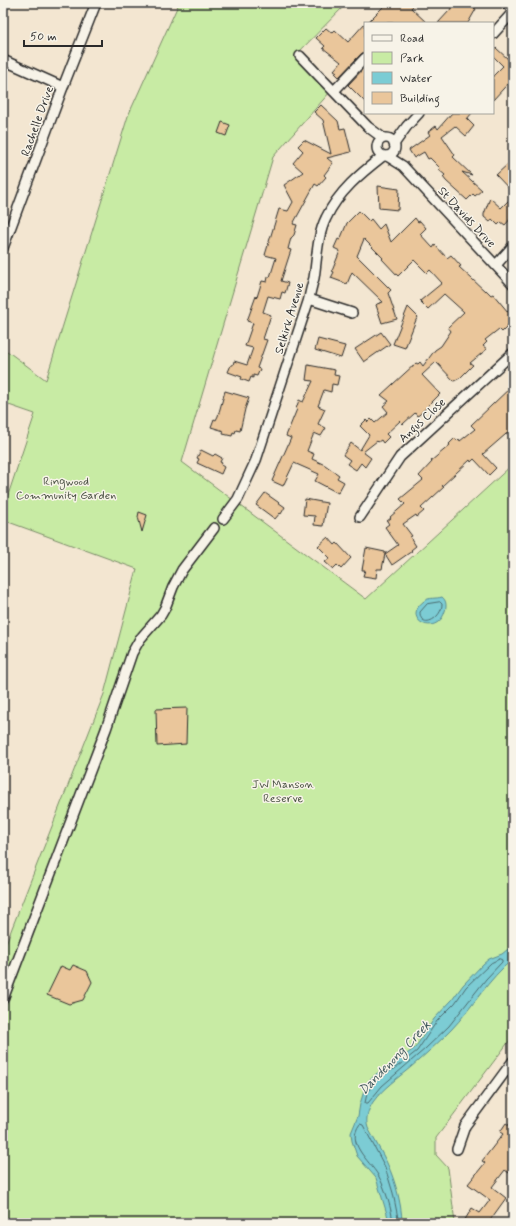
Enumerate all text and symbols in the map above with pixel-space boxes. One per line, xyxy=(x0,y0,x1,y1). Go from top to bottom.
scale bar xyxy=(24,22,102,48)
legend xyxy=(364,22,494,114)
text: 50 m xyxy=(30,29,57,45)
text: Road xyxy=(400,31,424,47)
text: Park xyxy=(400,51,424,67)
text: Water xyxy=(400,71,432,87)
street label: Rachelle Drive xyxy=(18,84,58,159)
text: Building xyxy=(400,91,440,108)
street label: St Davids Drive xyxy=(434,184,499,252)
street label: Selkirk Avenue xyxy=(271,280,309,356)
street label: Angus Close xyxy=(396,395,450,447)
park label: Ringwood Community Garden xyxy=(16,474,116,504)
park label: JW Manson Reserve xyxy=(252,777,315,807)
water label: Dandenong Creek xyxy=(355,1017,436,1099)

